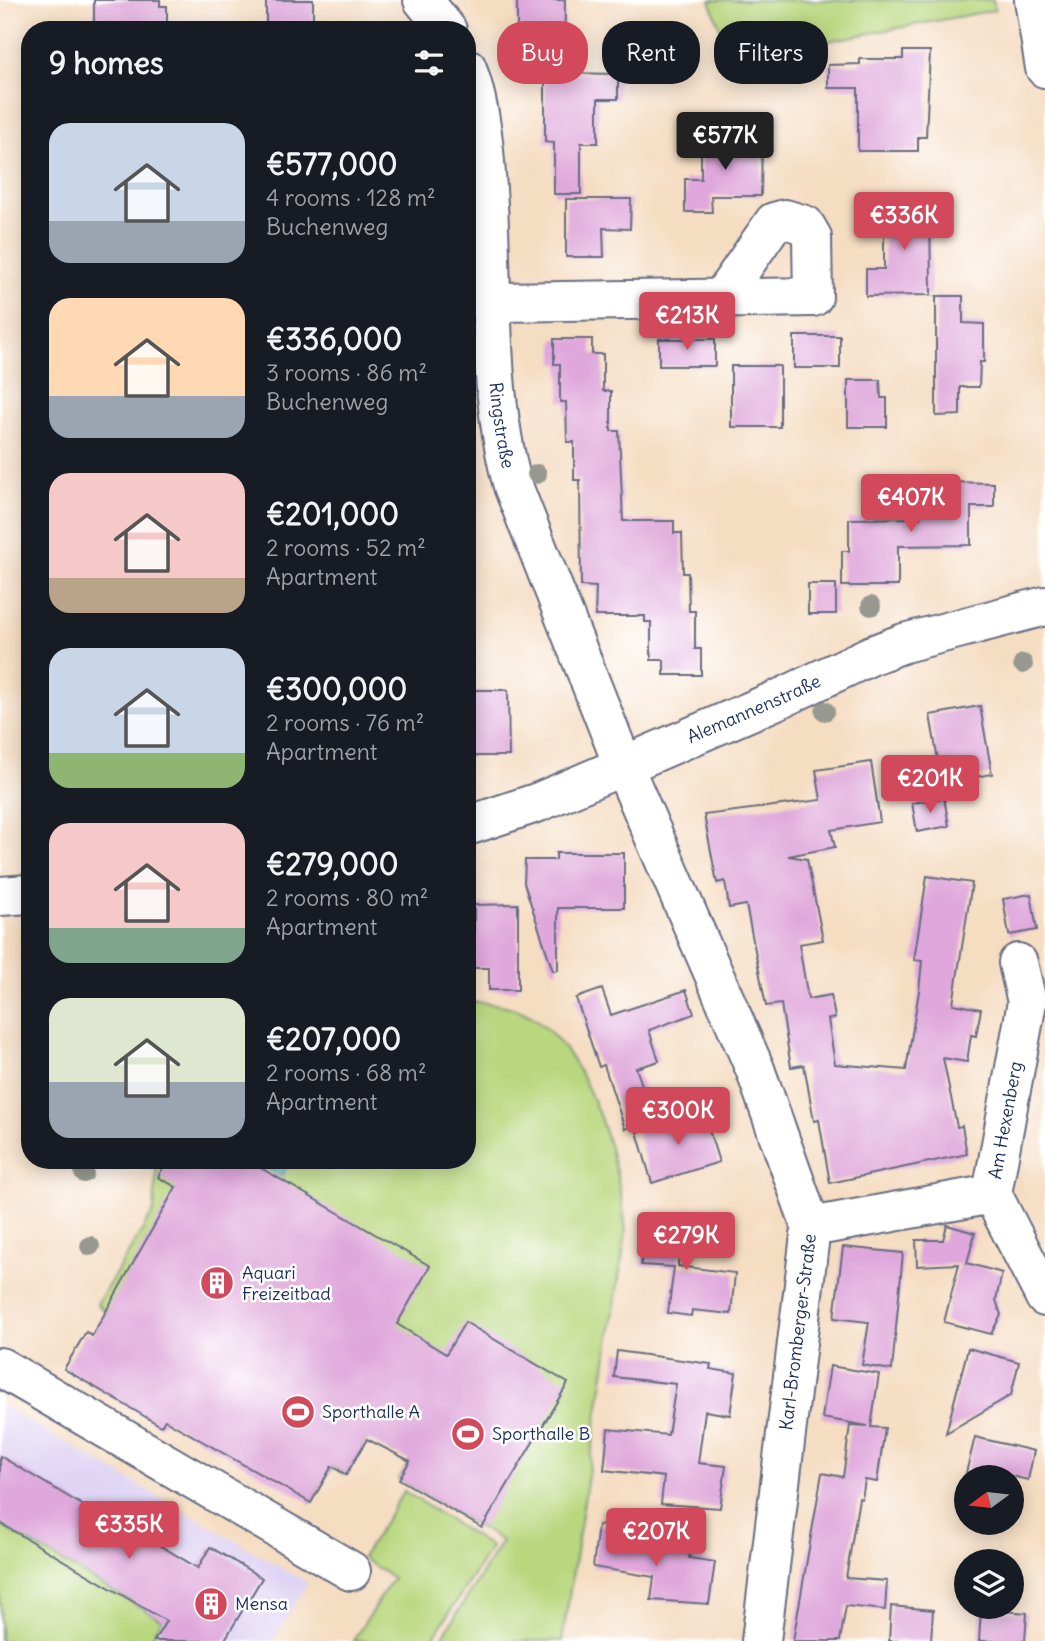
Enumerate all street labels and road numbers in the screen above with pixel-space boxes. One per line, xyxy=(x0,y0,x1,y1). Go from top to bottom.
street label: Ringstraße xyxy=(484,381,520,471)
street label: Alemannenstraße xyxy=(683,669,824,748)
street label: Am Hexenberg xyxy=(983,1059,1027,1181)
street label: Karl-Bromberger-Straße xyxy=(774,1232,821,1432)

